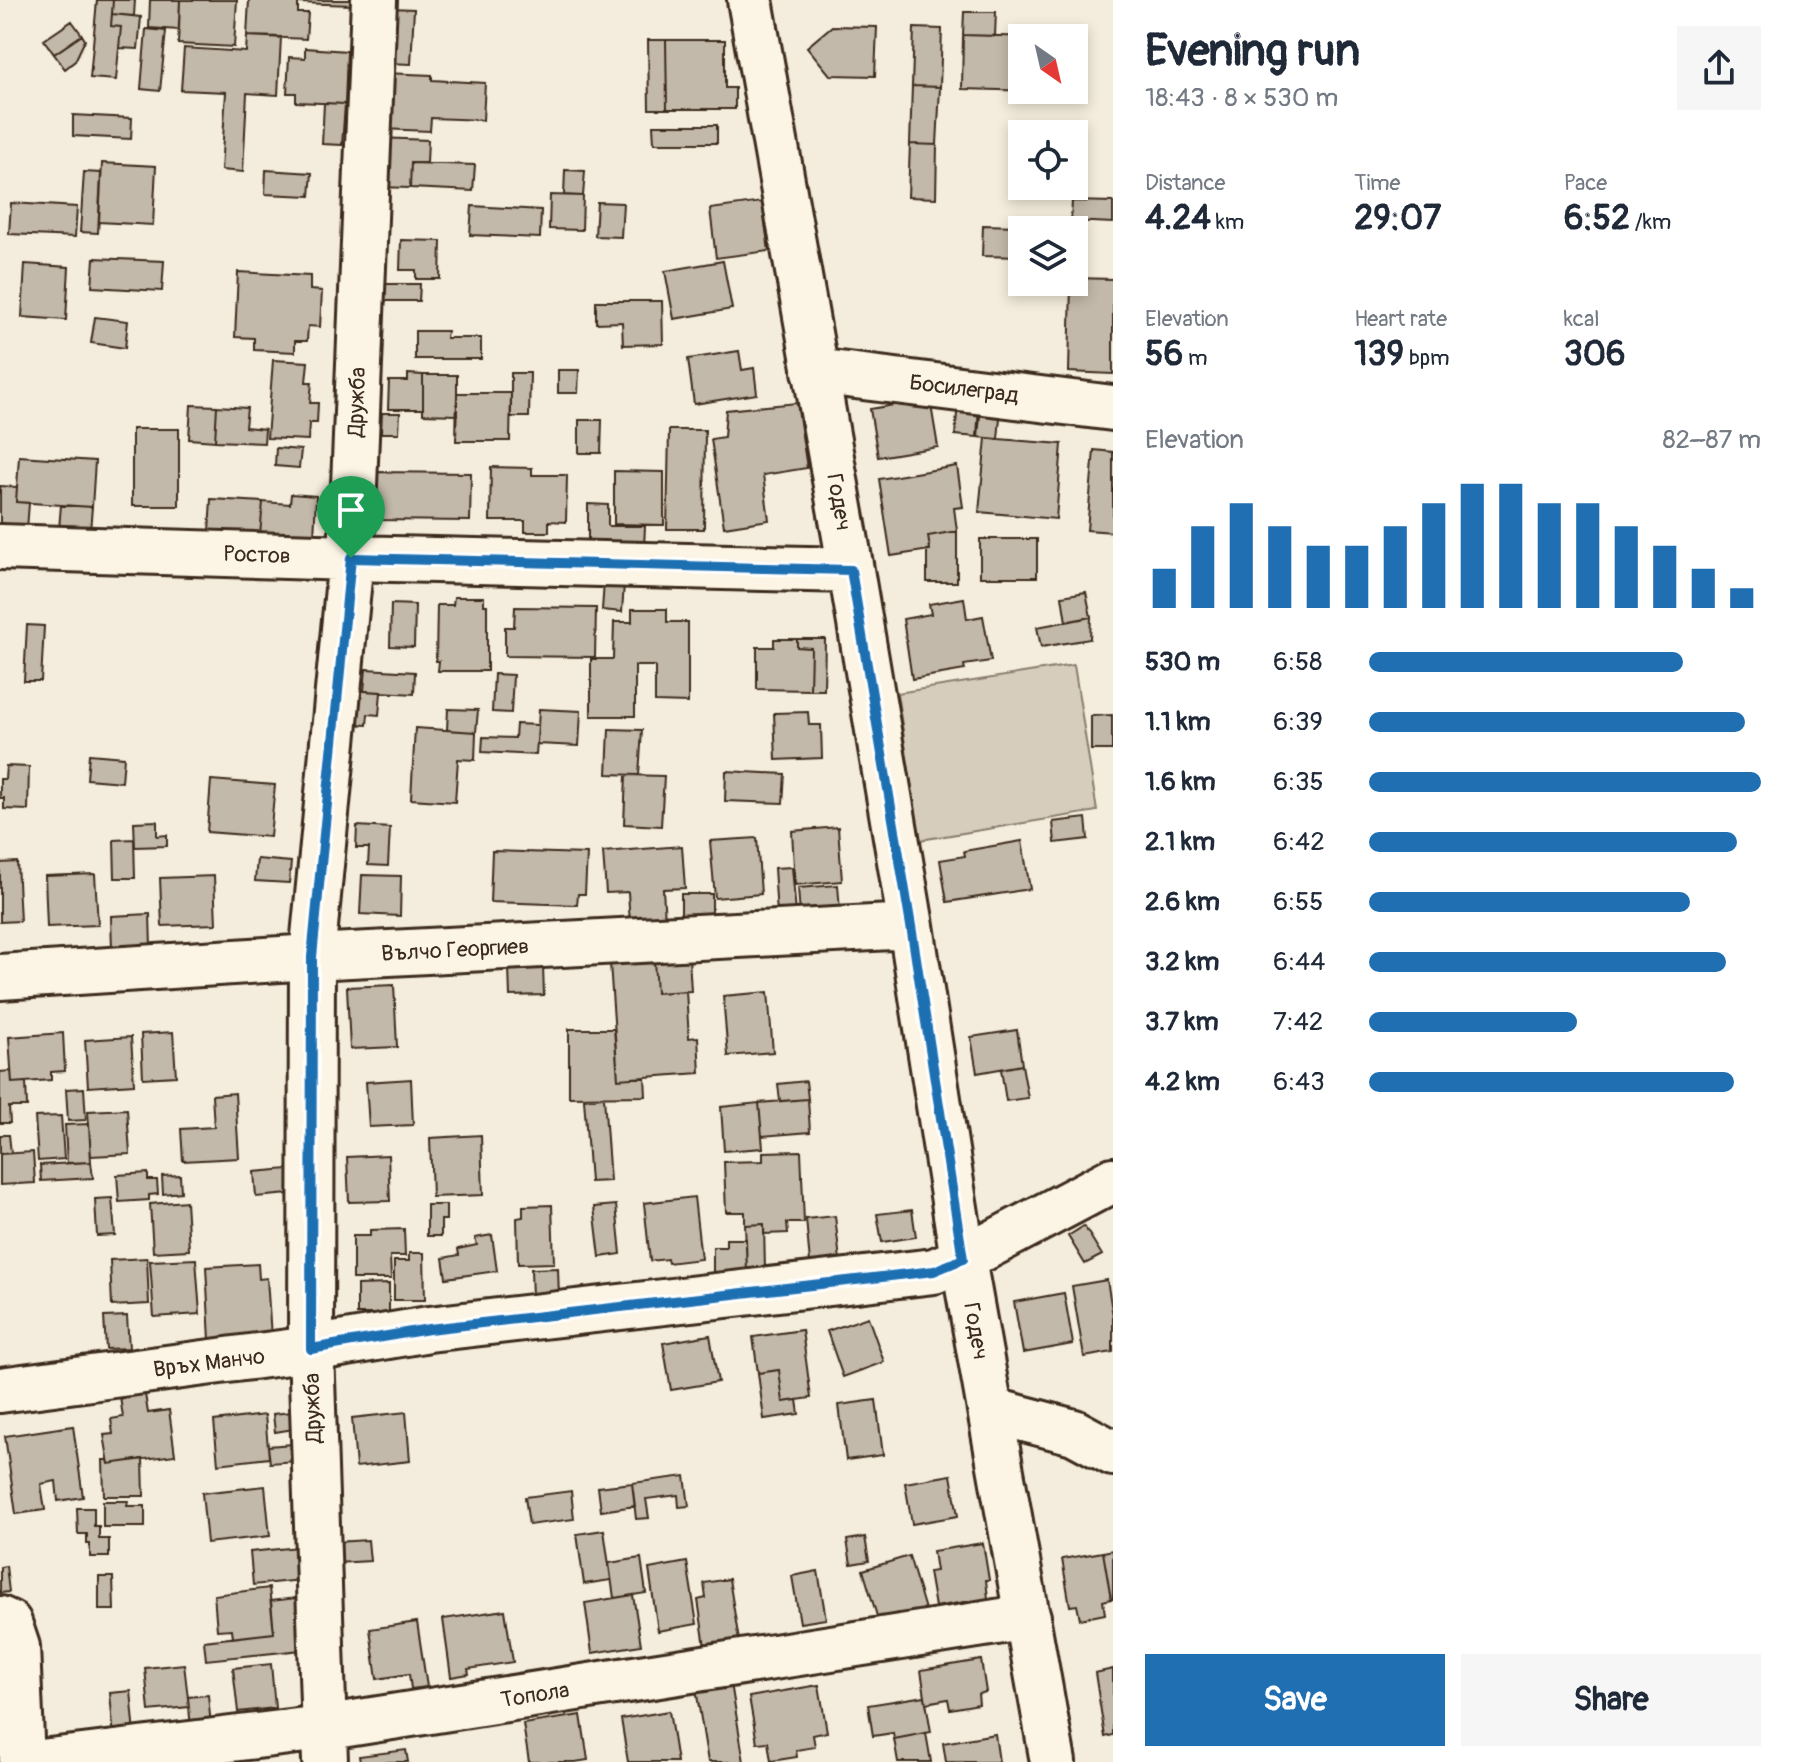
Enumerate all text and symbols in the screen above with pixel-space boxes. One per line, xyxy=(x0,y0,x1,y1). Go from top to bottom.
north arrow xyxy=(1008,24,1088,104)
map controls xyxy=(1008,24,1088,296)
text: Evening run xyxy=(1145,24,1360,79)
button: share xyxy=(1677,26,1761,110)
text: 18:43 · 8 × 530 m xyxy=(1145,82,1338,114)
button: locate xyxy=(1008,120,1088,200)
text: Distance xyxy=(1145,169,1225,197)
text: Time xyxy=(1354,169,1400,197)
text: Pace xyxy=(1564,169,1607,197)
text: 4.24 xyxy=(1145,197,1211,240)
text: 29:07 xyxy=(1354,197,1441,240)
text: 6:52 xyxy=(1564,197,1630,240)
text: km xyxy=(1211,208,1244,236)
text: /km xyxy=(1630,208,1671,236)
button: layers xyxy=(1008,216,1088,296)
text: Elevation xyxy=(1145,305,1229,333)
text: Heart rate xyxy=(1354,305,1447,333)
text: kcal xyxy=(1564,305,1599,333)
text: 56 xyxy=(1145,333,1183,376)
text: 139 xyxy=(1354,333,1404,376)
text: 306 xyxy=(1564,333,1626,376)
text: m xyxy=(1183,344,1208,372)
text: bpm xyxy=(1404,344,1450,372)
street label: Дружба xyxy=(342,367,372,438)
street label: Босилеград xyxy=(908,368,1020,410)
text: Elevation xyxy=(1145,424,1244,456)
text: 82–87 m xyxy=(1662,424,1761,456)
street label: Годеч xyxy=(820,471,858,533)
pin xyxy=(317,476,385,558)
icon: arrive xyxy=(329,488,373,532)
street label: Ростов xyxy=(223,540,291,570)
text: 530 m xyxy=(1145,646,1220,678)
text: 6:58 xyxy=(1273,646,1322,678)
text: 1.1 km xyxy=(1145,706,1211,738)
text: 6:39 xyxy=(1273,706,1323,738)
text: 1.6 km xyxy=(1145,766,1216,798)
text: 6:35 xyxy=(1273,766,1324,798)
text: 2.1 km xyxy=(1145,826,1215,858)
text: 6:42 xyxy=(1273,826,1325,858)
text: 2.6 km xyxy=(1145,886,1220,918)
text: 6:55 xyxy=(1273,886,1323,918)
street label: Вълчо Георгиев xyxy=(380,932,530,968)
text: 3.2 km xyxy=(1145,946,1219,978)
text: 6:44 xyxy=(1273,946,1325,978)
text: 3.7 km xyxy=(1145,1006,1219,1038)
text: 7:42 xyxy=(1273,1006,1323,1038)
text: 4.2 km xyxy=(1145,1066,1220,1098)
text: 6:43 xyxy=(1273,1066,1325,1098)
street label: Годеч xyxy=(957,1300,995,1362)
street label: Връх Манчо xyxy=(152,1342,267,1384)
street label: Дружба xyxy=(298,1373,328,1444)
button: Save xyxy=(1145,1654,1445,1746)
button: Share xyxy=(1461,1654,1761,1746)
street label: Топола xyxy=(499,1676,571,1714)

